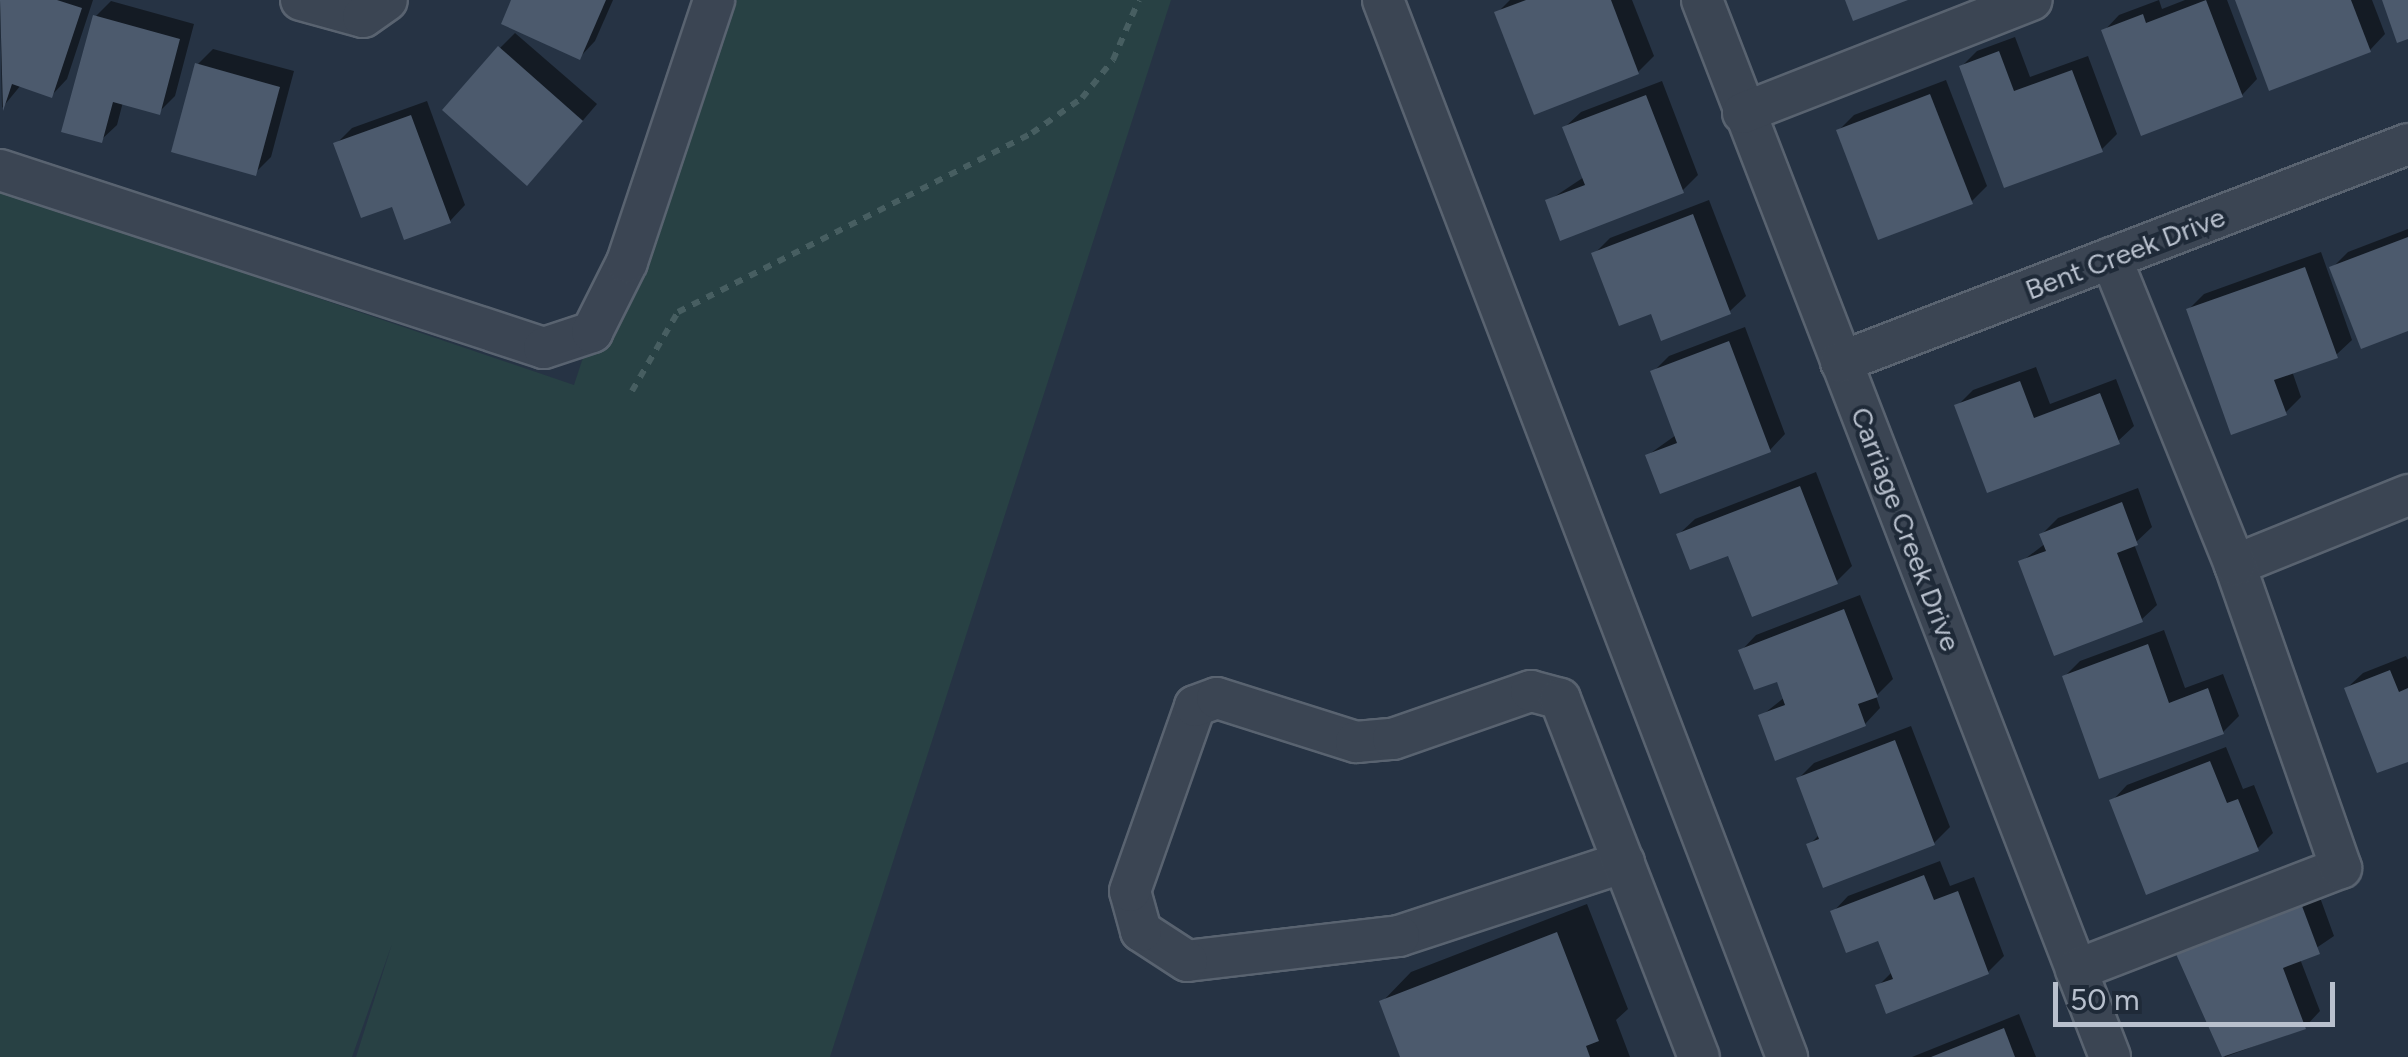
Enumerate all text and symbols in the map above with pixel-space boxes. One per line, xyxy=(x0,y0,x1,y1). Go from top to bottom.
street label: Bent Creek Drive xyxy=(2020,200,2230,306)
street label: Carriage Creek Drive xyxy=(1844,402,1968,656)
scale bar xyxy=(2058,962,2340,1024)
text: 50 m xyxy=(2070,981,2139,1018)

